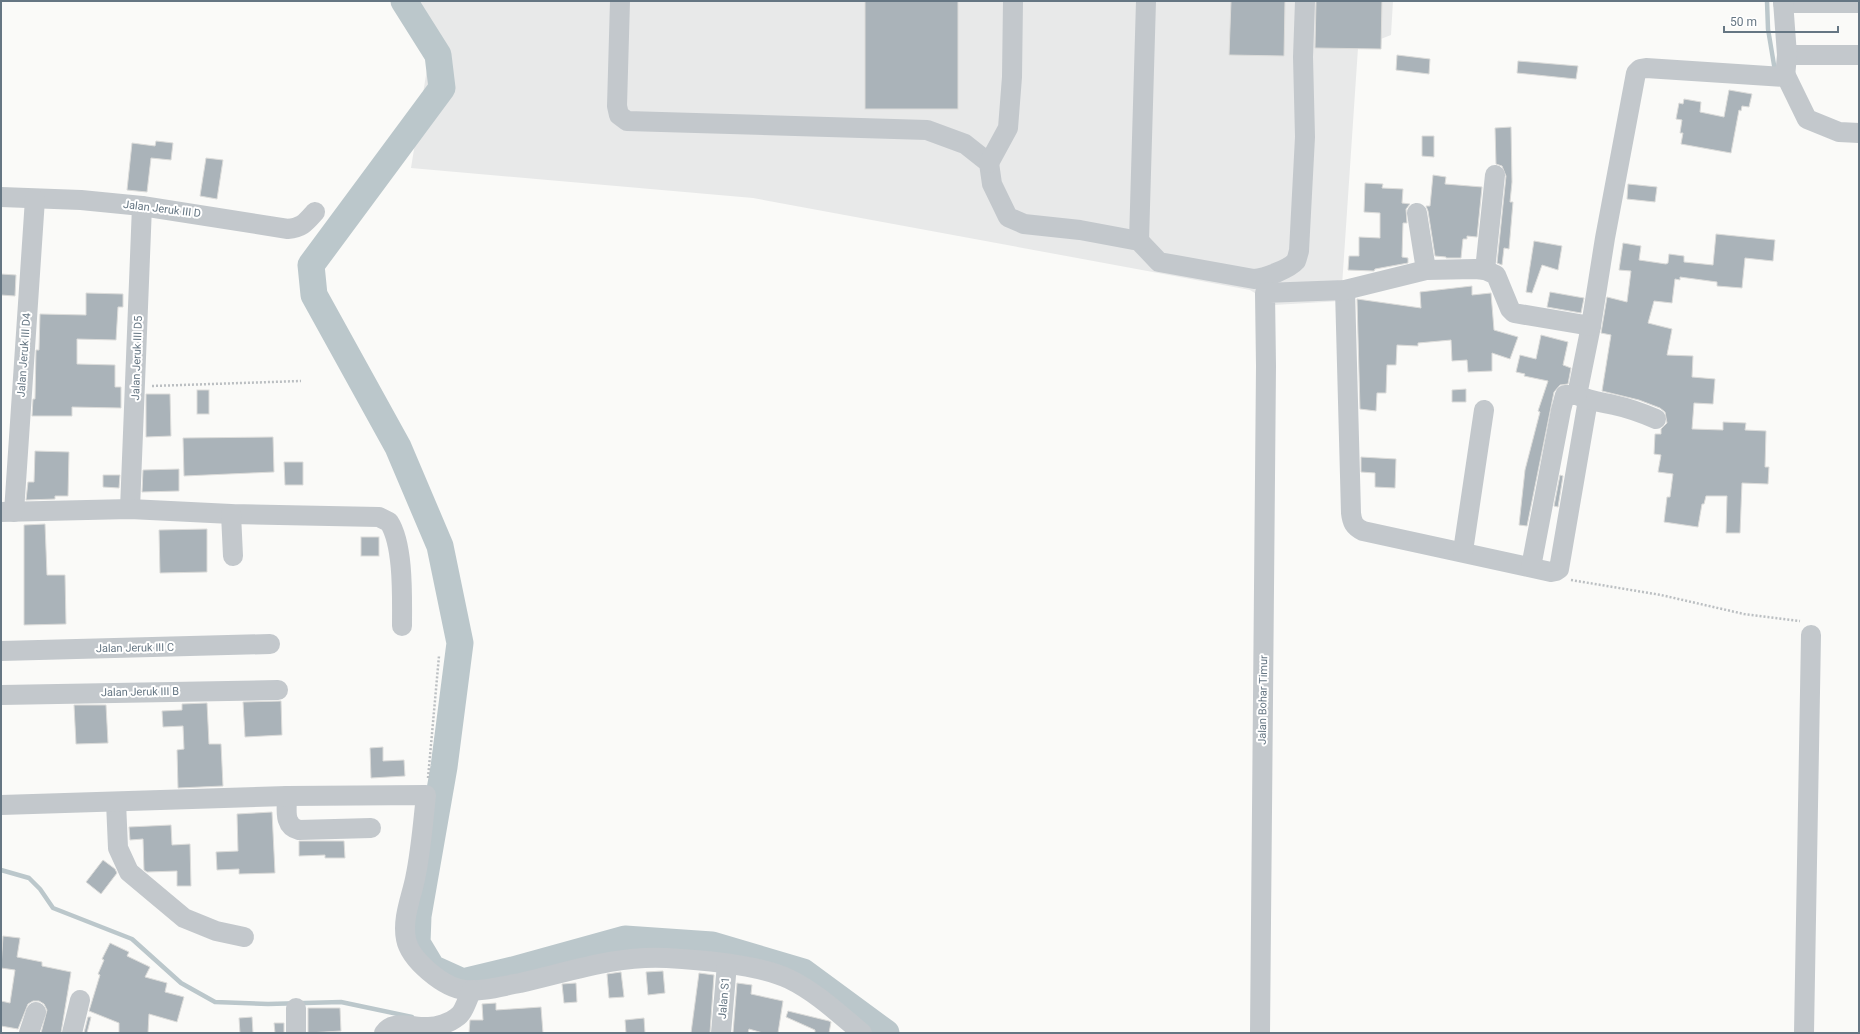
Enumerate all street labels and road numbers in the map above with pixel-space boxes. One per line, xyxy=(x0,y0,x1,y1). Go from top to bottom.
street label: Jalan Jeruk III D xyxy=(122,198,202,220)
street label: Jalan Jeruk III D4 xyxy=(15,312,33,398)
street label: Jalan Jeruk III D5 xyxy=(129,315,145,401)
street label: Jalan Jeruk III C xyxy=(96,641,174,655)
street label: Jalan Bohar Timur xyxy=(1256,655,1270,745)
street label: Jalan Jeruk III B xyxy=(101,685,179,699)
street label: Jalan S1 xyxy=(716,976,732,1020)

